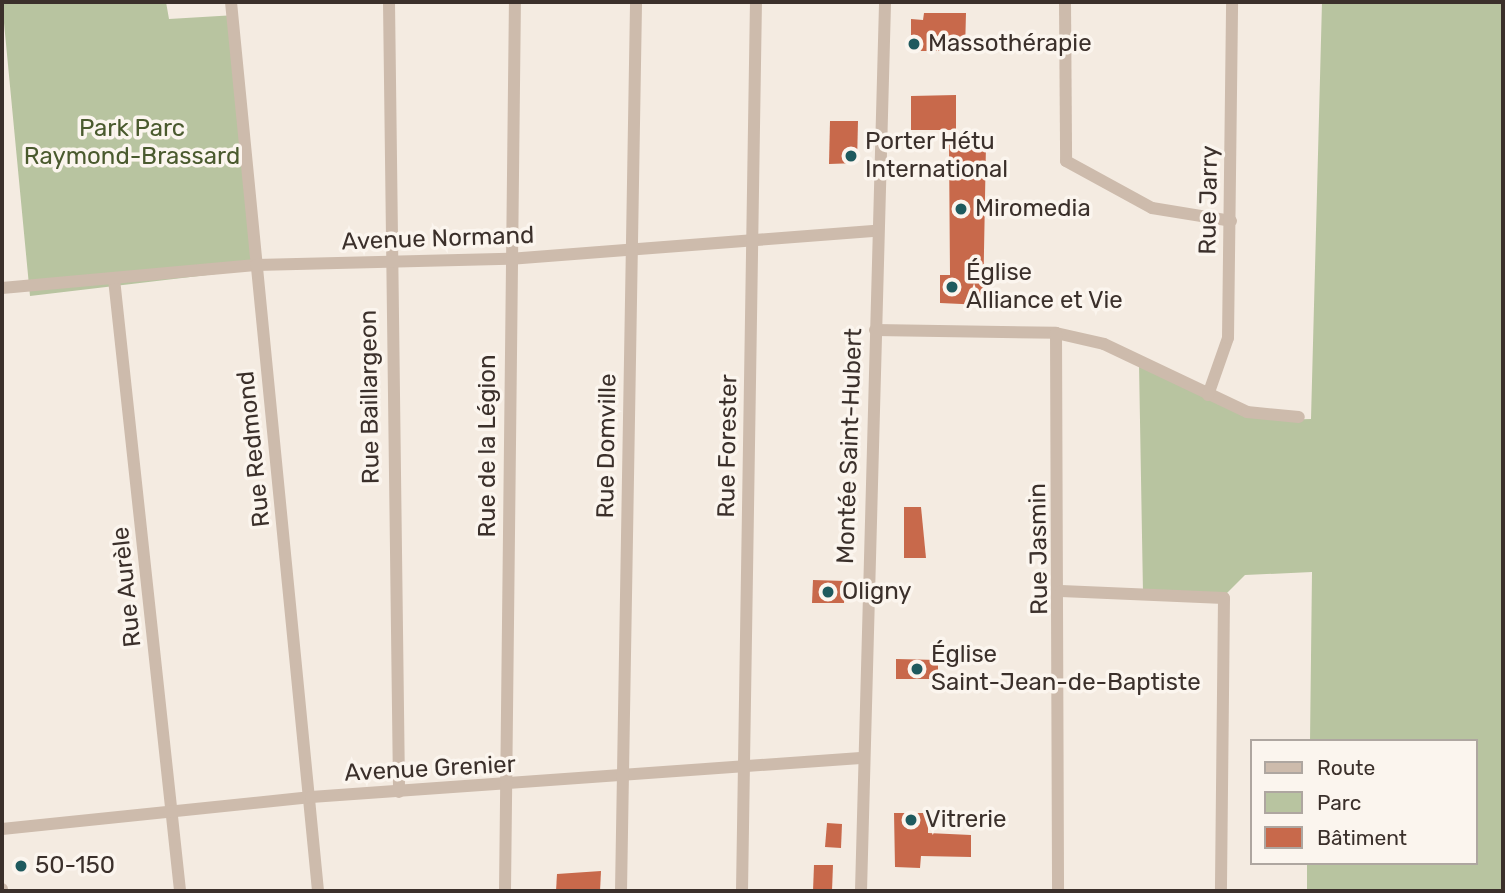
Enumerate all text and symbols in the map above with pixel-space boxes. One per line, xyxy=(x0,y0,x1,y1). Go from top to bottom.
place label: Massothérapie xyxy=(928,30,1092,58)
marker: Massothérapie xyxy=(906,36,922,52)
park label: Park Parc Raymond-Brassard xyxy=(24,115,240,171)
place label: Porter Hétu International xyxy=(865,128,1008,184)
street label: Rue Jarry xyxy=(1194,145,1224,255)
marker: Porter Hétu International xyxy=(843,148,859,164)
place label: Miromedia xyxy=(975,195,1091,223)
marker: Miromedia xyxy=(953,201,969,217)
street label: Avenue Normand xyxy=(341,221,535,257)
place label: Église Alliance et Vie xyxy=(966,259,1123,315)
marker: Église Alliance et Vie xyxy=(944,279,960,295)
street label: Rue Baillargeon xyxy=(354,310,386,484)
street label: Montée Saint-Hubert xyxy=(831,328,869,564)
street label: Rue de la Légion xyxy=(474,354,502,538)
street label: Rue Redmond xyxy=(231,370,277,528)
street label: Rue Domville xyxy=(591,373,623,519)
street label: Rue Forester xyxy=(712,374,744,518)
street label: Rue Jasmin xyxy=(1023,483,1055,615)
street label: Rue Aurèle xyxy=(106,525,148,649)
place label: Oligny xyxy=(842,578,912,606)
marker: Oligny xyxy=(820,584,836,600)
place label: Église Saint-Jean-de-Baptiste xyxy=(931,641,1201,697)
marker: Église Saint-Jean-de-Baptiste xyxy=(909,661,925,677)
legend xyxy=(1250,739,1477,865)
street label: Avenue Grenier xyxy=(344,750,516,788)
text: Route xyxy=(1317,755,1375,780)
text: Parc xyxy=(1317,790,1361,815)
place label: Vitrerie xyxy=(925,806,1007,834)
marker: Vitrerie xyxy=(903,812,919,828)
text: Bâtiment xyxy=(1317,825,1407,850)
place label: 50-150 xyxy=(35,852,115,880)
marker: 50-150 xyxy=(13,858,29,874)

